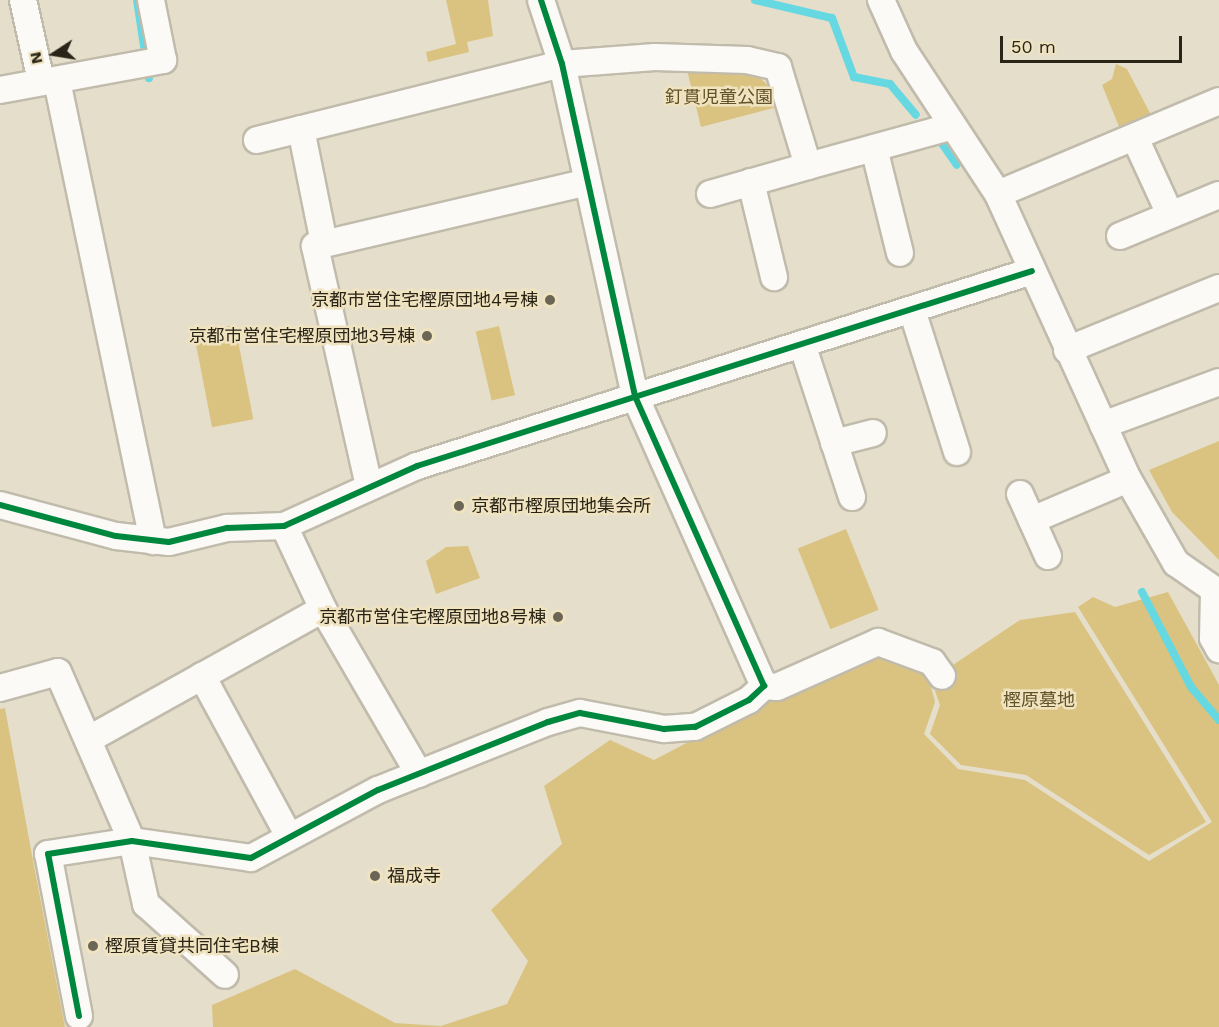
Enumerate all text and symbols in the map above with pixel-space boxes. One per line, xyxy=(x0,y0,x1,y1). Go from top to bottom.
north arrow xyxy=(24,24,84,84)
scale bar xyxy=(1003,24,1184,62)
text: 50 m xyxy=(1011,36,1056,57)
text: N xyxy=(25,50,46,66)
park label: 釘貫児童公園 xyxy=(665,86,773,108)
place label: 京都市営住宅樫原団地4号棟 xyxy=(311,289,538,311)
marker: 京都市営住宅樫原団地4号棟 xyxy=(543,293,557,307)
place label: 京都市営住宅樫原団地3号棟 xyxy=(189,325,415,347)
marker: 京都市営住宅樫原団地3号棟 xyxy=(420,329,434,343)
place label: 京都市樫原団地集会所 xyxy=(471,495,651,517)
marker: 京都市樫原団地集会所 xyxy=(452,499,466,513)
place label: 京都市営住宅樫原団地8号棟 xyxy=(319,606,546,628)
marker: 京都市営住宅樫原団地8号棟 xyxy=(551,610,565,624)
park label: 樫原墓地 xyxy=(1003,689,1075,711)
place label: 福成寺 xyxy=(387,865,441,887)
marker: 福成寺 xyxy=(368,869,382,883)
place label: 樫原賃貸共同住宅B棟 xyxy=(105,935,279,957)
marker: 樫原賃貸共同住宅B棟 xyxy=(86,939,100,953)

